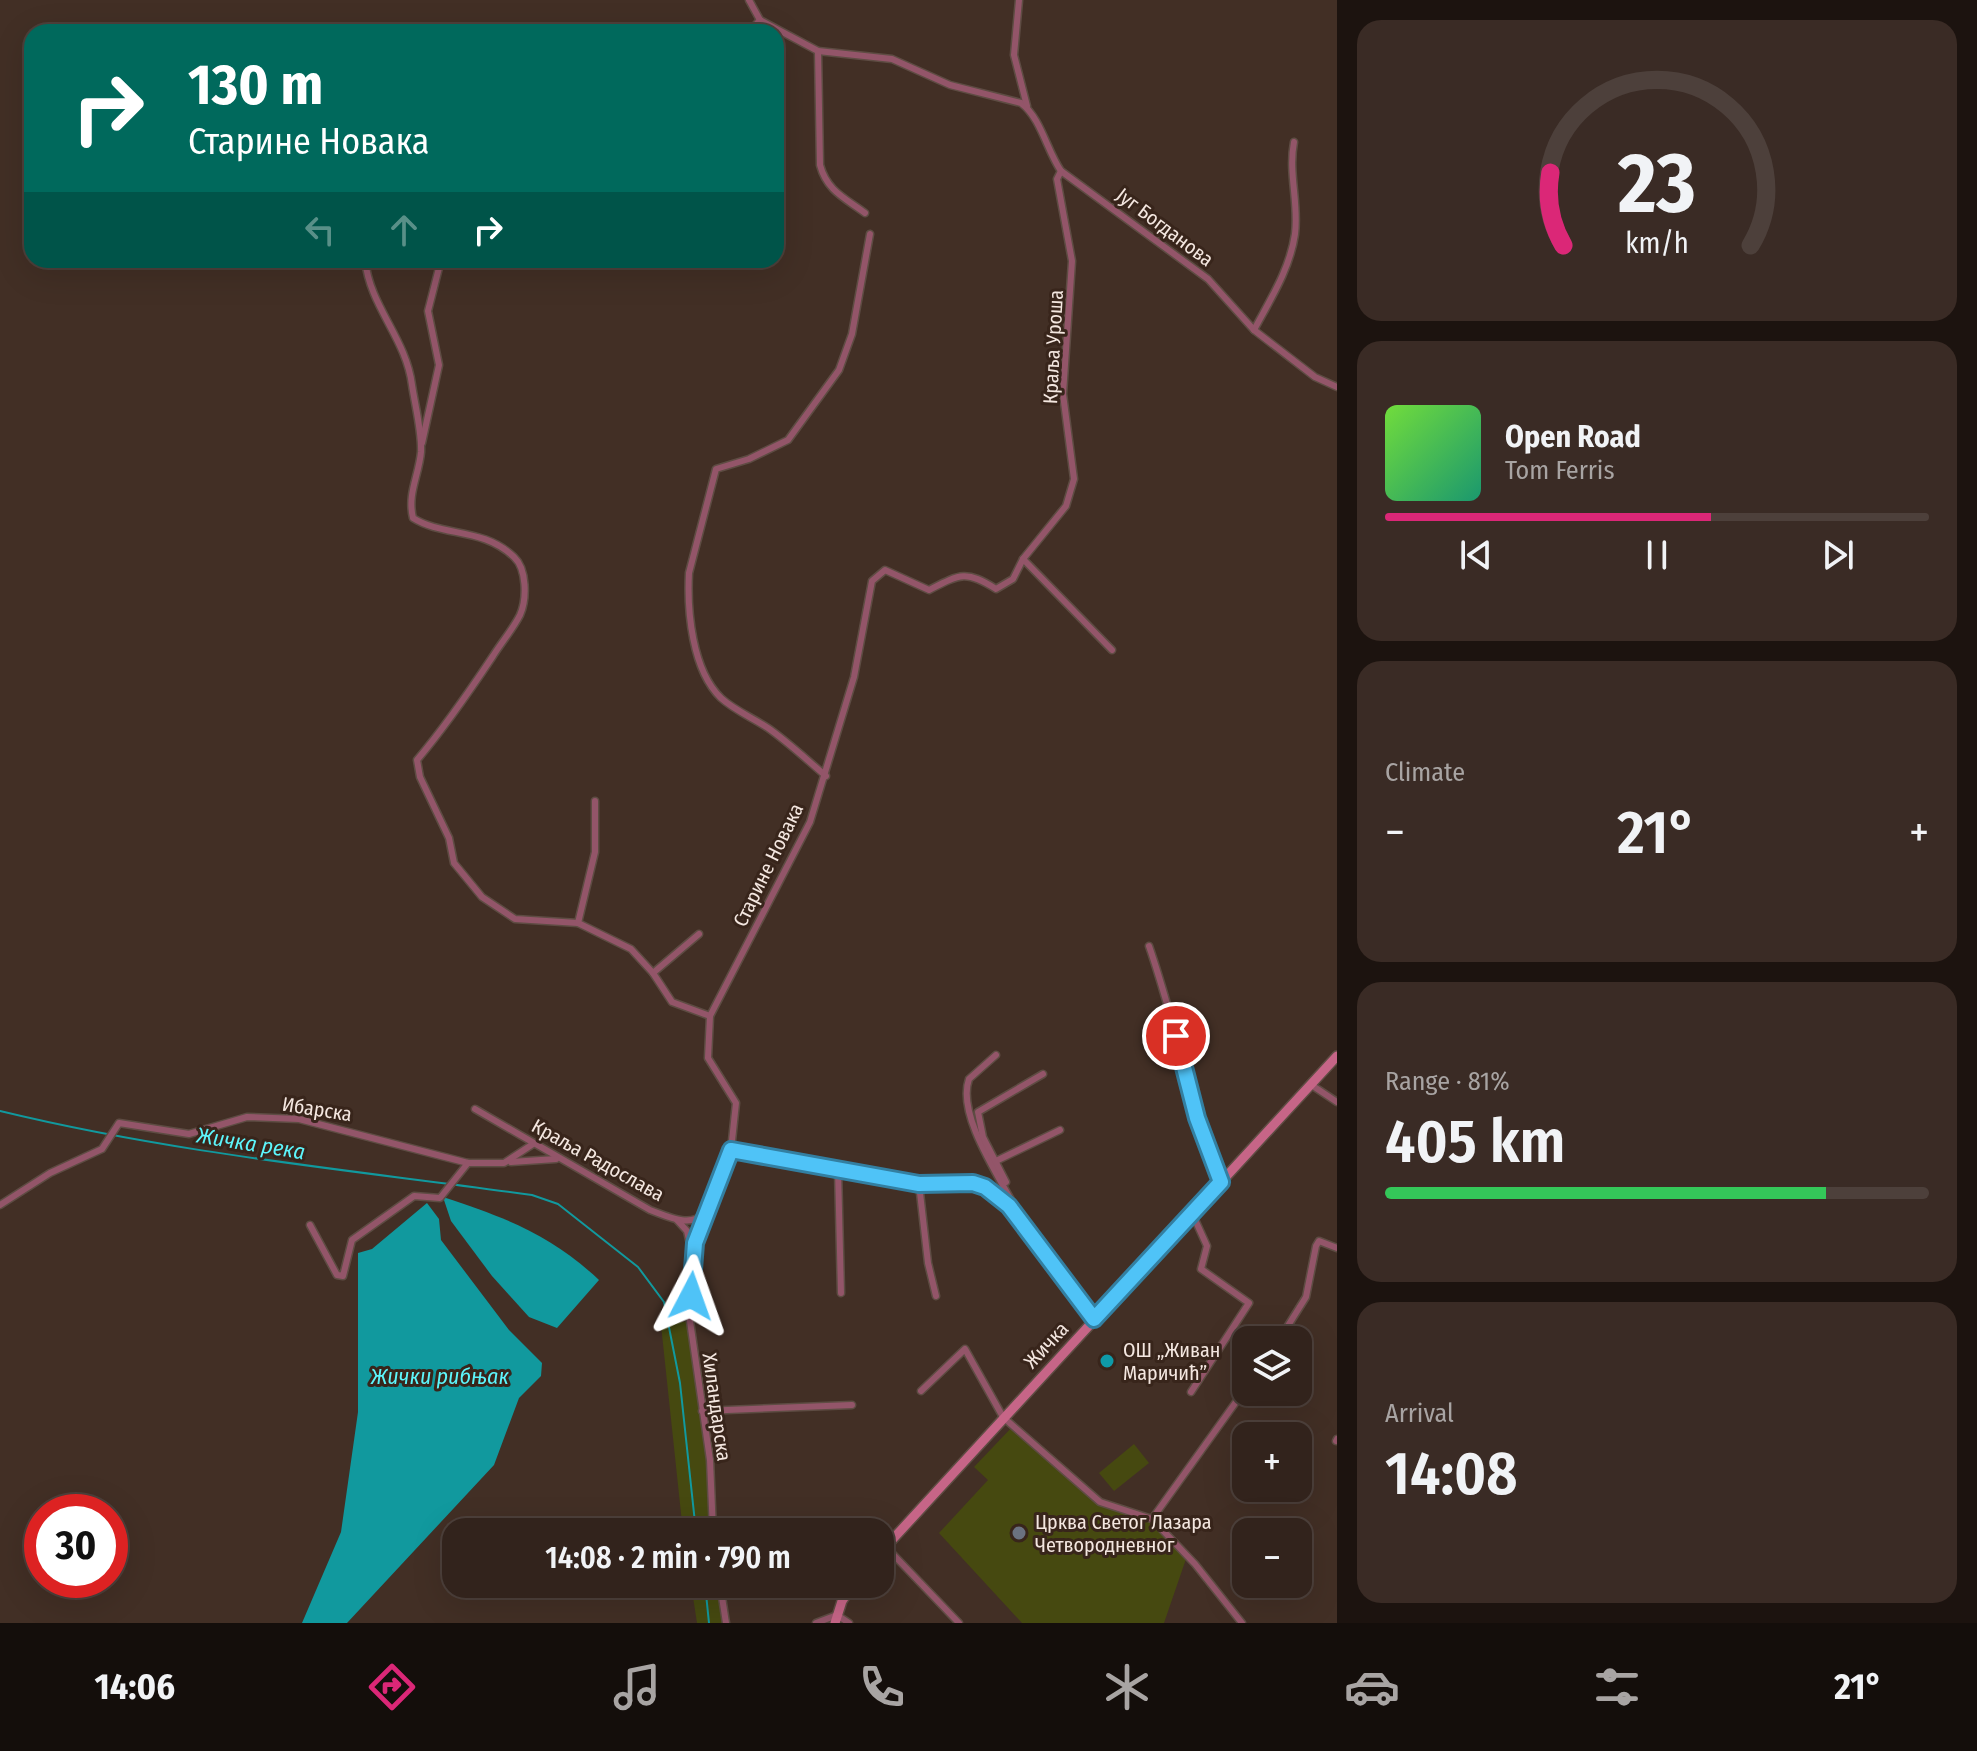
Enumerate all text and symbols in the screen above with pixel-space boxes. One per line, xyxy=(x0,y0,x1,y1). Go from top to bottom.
text: 130 m xyxy=(188,52,323,119)
icon: right xyxy=(56,56,160,160)
text: Старине Новака xyxy=(188,120,430,164)
text: 23 xyxy=(1617,134,1696,234)
street label: Југ Богданова xyxy=(1112,183,1218,271)
icon: left xyxy=(298,208,342,252)
icon: ahead xyxy=(382,208,426,252)
icon: right xyxy=(466,208,510,252)
text: km/h xyxy=(1625,226,1689,261)
street label: Краља Уроша xyxy=(1038,289,1068,405)
text: Open Road xyxy=(1505,419,1641,455)
text: Tom Ferris xyxy=(1505,455,1615,486)
icon: previous xyxy=(1454,533,1498,577)
icon: pause xyxy=(1635,533,1679,577)
icon: next xyxy=(1816,533,1860,577)
text: Climate xyxy=(1385,757,1465,788)
text: 21° xyxy=(1617,797,1697,869)
street label: Старине Новака xyxy=(728,799,808,931)
text: − xyxy=(1385,806,1405,859)
text: + xyxy=(1909,806,1929,859)
pin xyxy=(1142,1002,1210,1070)
icon: arrive xyxy=(1154,1014,1198,1058)
text: Range · 81% xyxy=(1385,1066,1510,1097)
street label: Ибарска xyxy=(280,1092,354,1126)
text: 405 km xyxy=(1385,1106,1565,1178)
street label: Краља Радослава xyxy=(528,1114,668,1206)
water label: Жичка река xyxy=(194,1121,307,1165)
position arrow xyxy=(649,1254,733,1338)
street label: Жичка xyxy=(1019,1317,1073,1373)
map controls xyxy=(1232,1326,1312,1598)
button: layers xyxy=(1232,1326,1312,1406)
place label: ОШ „Живан Маричић” xyxy=(1123,1338,1220,1385)
street label: Хиландарска xyxy=(698,1351,736,1463)
marker: ОШ „Живан Маричић” xyxy=(1098,1352,1116,1370)
water label: Жички рибњак xyxy=(370,1363,509,1390)
text: Arrival xyxy=(1385,1398,1454,1429)
button: + xyxy=(1232,1422,1312,1502)
text: 14:08 xyxy=(1385,1438,1518,1510)
speed limit sign: 30 xyxy=(24,1494,128,1598)
place label: Црква Светог Лазара Четвородневног xyxy=(1035,1510,1212,1557)
button: − xyxy=(1232,1518,1312,1598)
marker: Црква Светог Лазара Четвородневног xyxy=(1010,1524,1028,1542)
text: 14:08 · 2 min · 790 m xyxy=(545,1540,791,1576)
icon: directions xyxy=(364,1659,420,1715)
icon: music xyxy=(609,1659,665,1715)
icon: phone xyxy=(854,1659,910,1715)
icon: climate xyxy=(1099,1659,1155,1715)
icon: car xyxy=(1344,1659,1400,1715)
icon: filters xyxy=(1589,1659,1645,1715)
text: 14:06 xyxy=(95,1665,175,1709)
text: 21° xyxy=(1834,1665,1882,1709)

